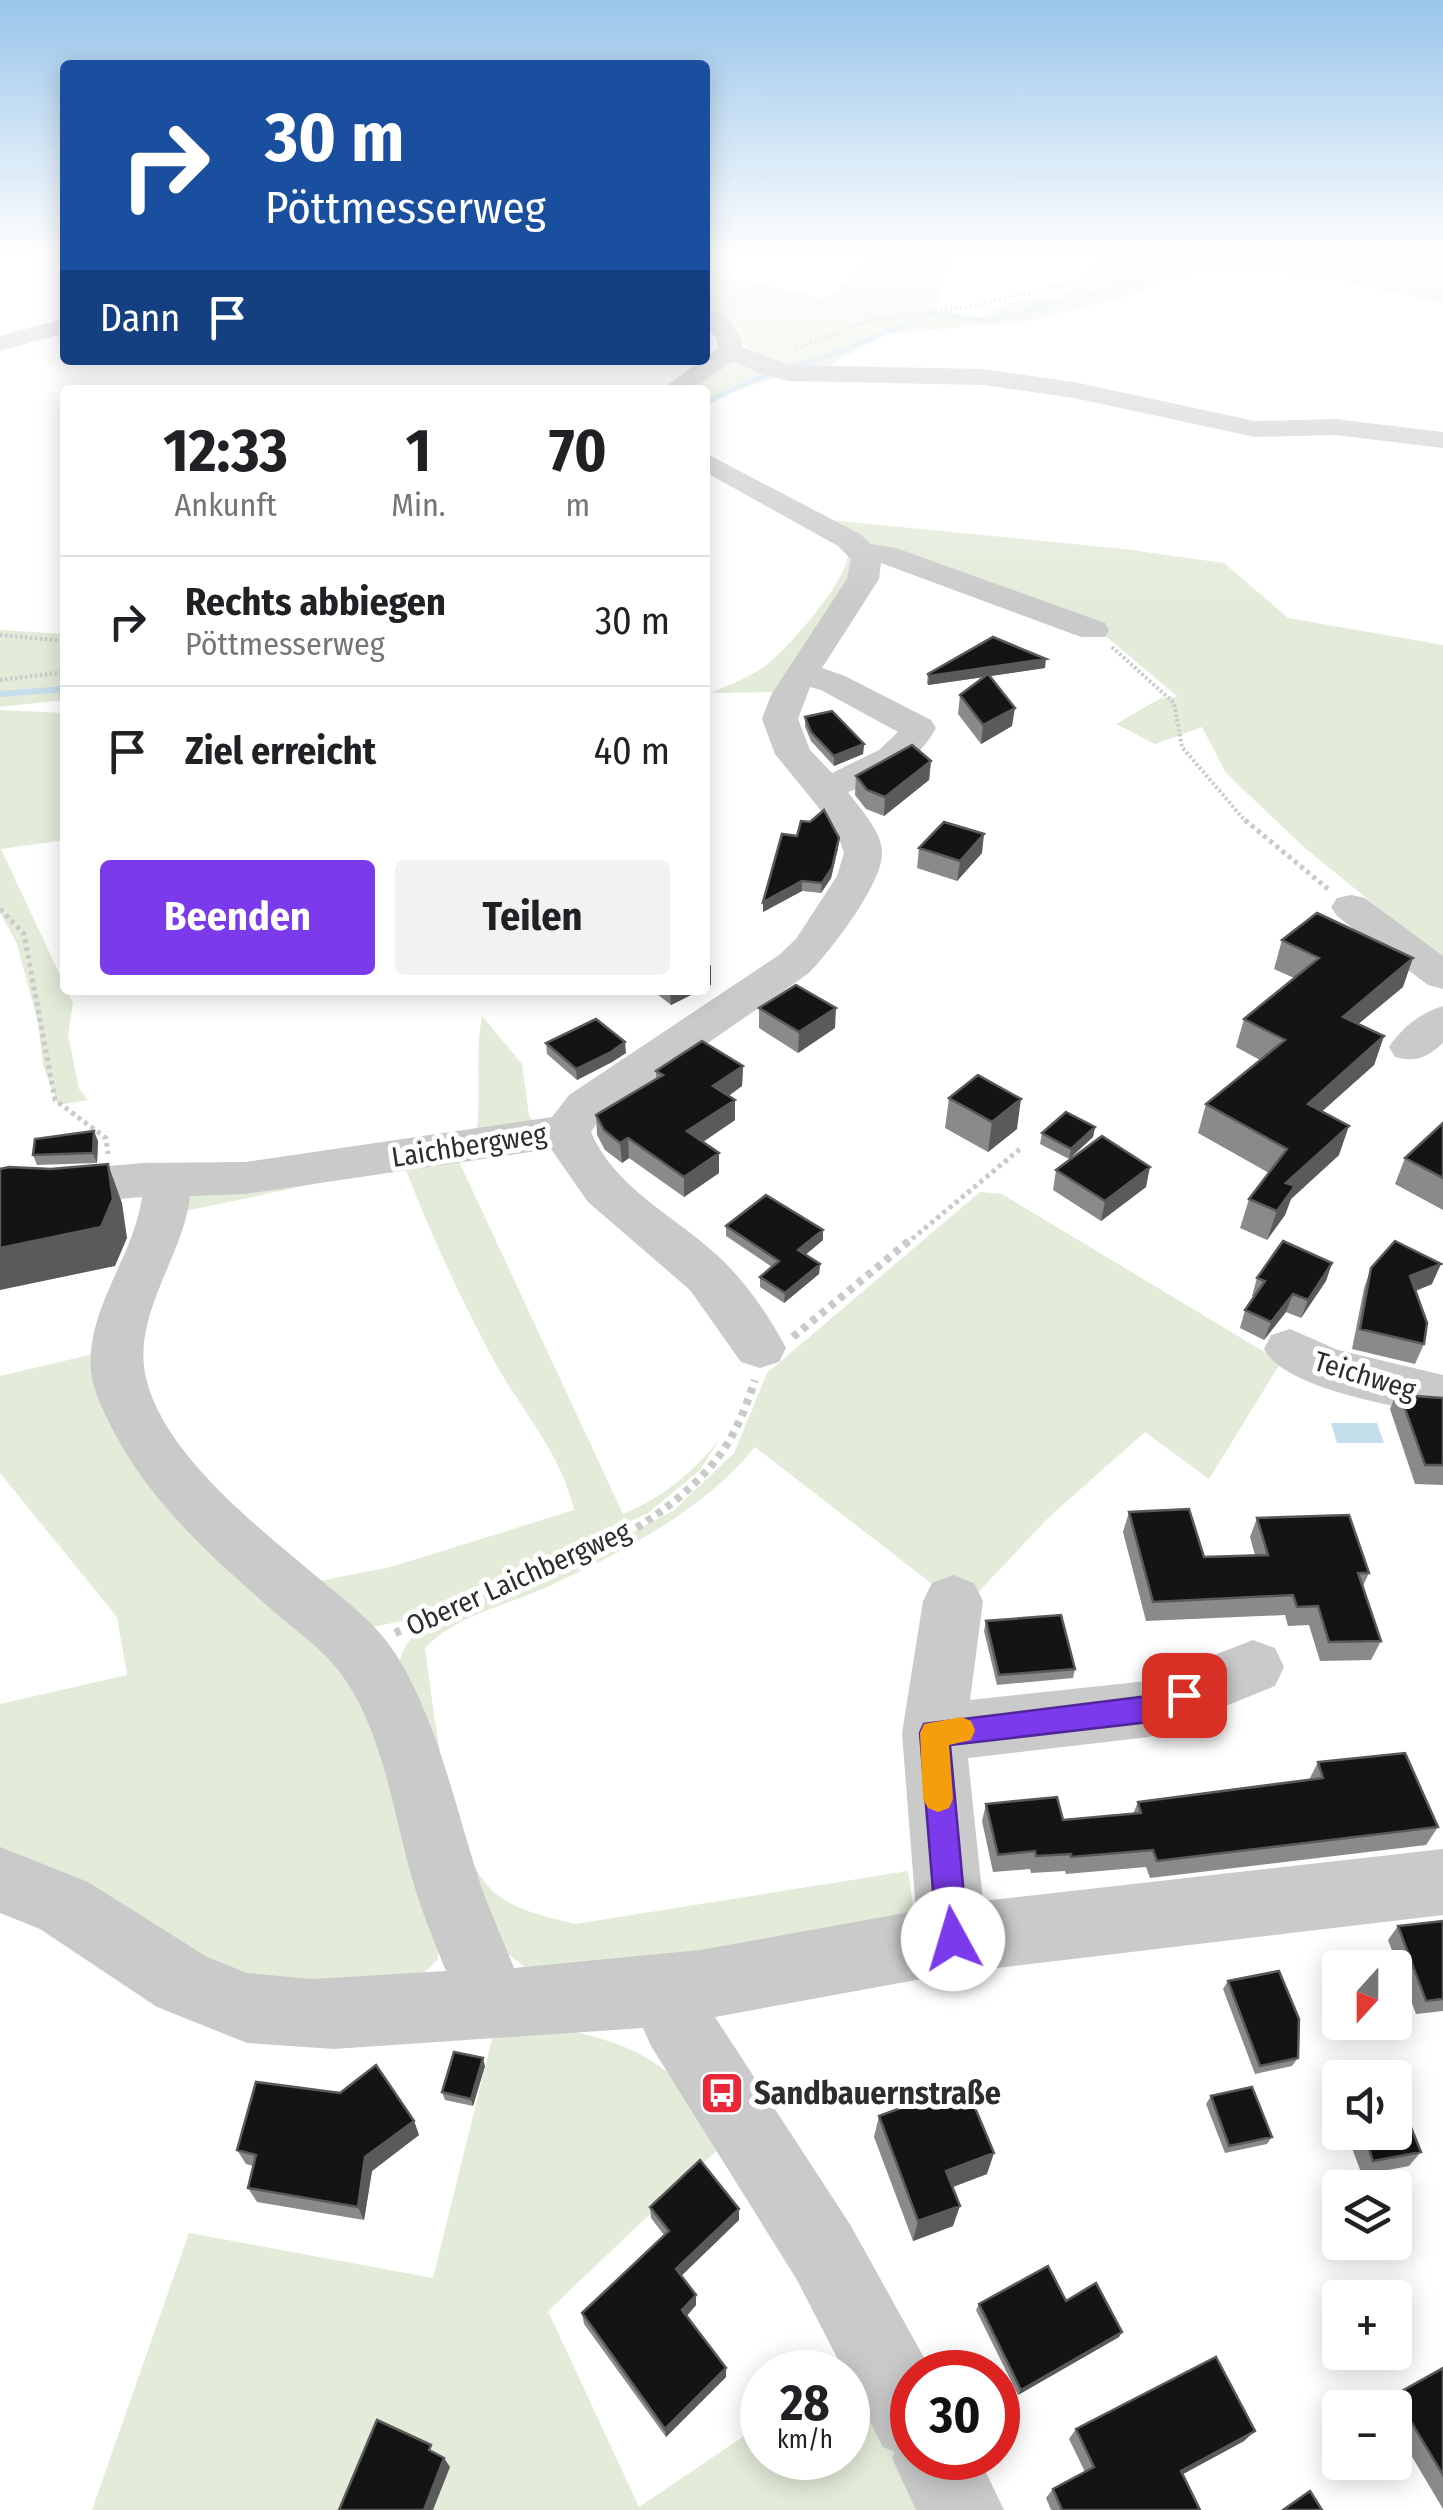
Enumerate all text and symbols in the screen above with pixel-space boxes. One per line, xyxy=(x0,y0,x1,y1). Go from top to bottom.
text: 30 m xyxy=(265,96,404,180)
icon: right xyxy=(100,100,230,230)
text: Pöttmesserweg xyxy=(265,181,546,235)
icon: arrive xyxy=(200,290,255,345)
text: Dann xyxy=(100,295,180,341)
text: 12:33 xyxy=(163,415,288,487)
text: 1 xyxy=(406,415,431,487)
text: 70 xyxy=(549,415,607,487)
text: Ankunft xyxy=(174,486,277,524)
text: Min. xyxy=(391,486,446,524)
text: m xyxy=(566,486,590,524)
text: Rechts abbiegen xyxy=(185,579,446,625)
icon: right xyxy=(100,594,155,649)
text: 30 m xyxy=(595,598,670,644)
text: Pöttmesserweg xyxy=(185,625,385,663)
icon: arrive xyxy=(100,724,155,779)
text: Ziel erreicht xyxy=(185,728,376,774)
text: 40 m xyxy=(594,728,670,774)
button: Beenden xyxy=(100,860,375,975)
button: Teilen xyxy=(395,860,670,975)
street label: Laichbergweg xyxy=(389,1117,550,1174)
street label: Teichweg xyxy=(1310,1344,1420,1407)
street label: Oberer Laichbergweg xyxy=(401,1514,636,1643)
pin xyxy=(1142,1653,1227,1738)
icon: arrive xyxy=(1157,1668,1212,1723)
position arrow xyxy=(901,1887,1005,1991)
north arrow xyxy=(1322,1950,1412,2040)
map controls xyxy=(1322,1950,1412,2480)
button: sound xyxy=(1322,2060,1412,2150)
bus stop icon: Sandbauernstraße xyxy=(699,2070,745,2116)
place label: Sandbauernstraße xyxy=(754,2074,1001,2112)
button: layers xyxy=(1322,2170,1412,2260)
button: + xyxy=(1322,2280,1412,2370)
speed limit sign: 30 xyxy=(890,2350,1020,2480)
text: 28 xyxy=(780,2373,830,2433)
button: − xyxy=(1322,2390,1412,2480)
text: km/h xyxy=(777,2425,833,2455)

